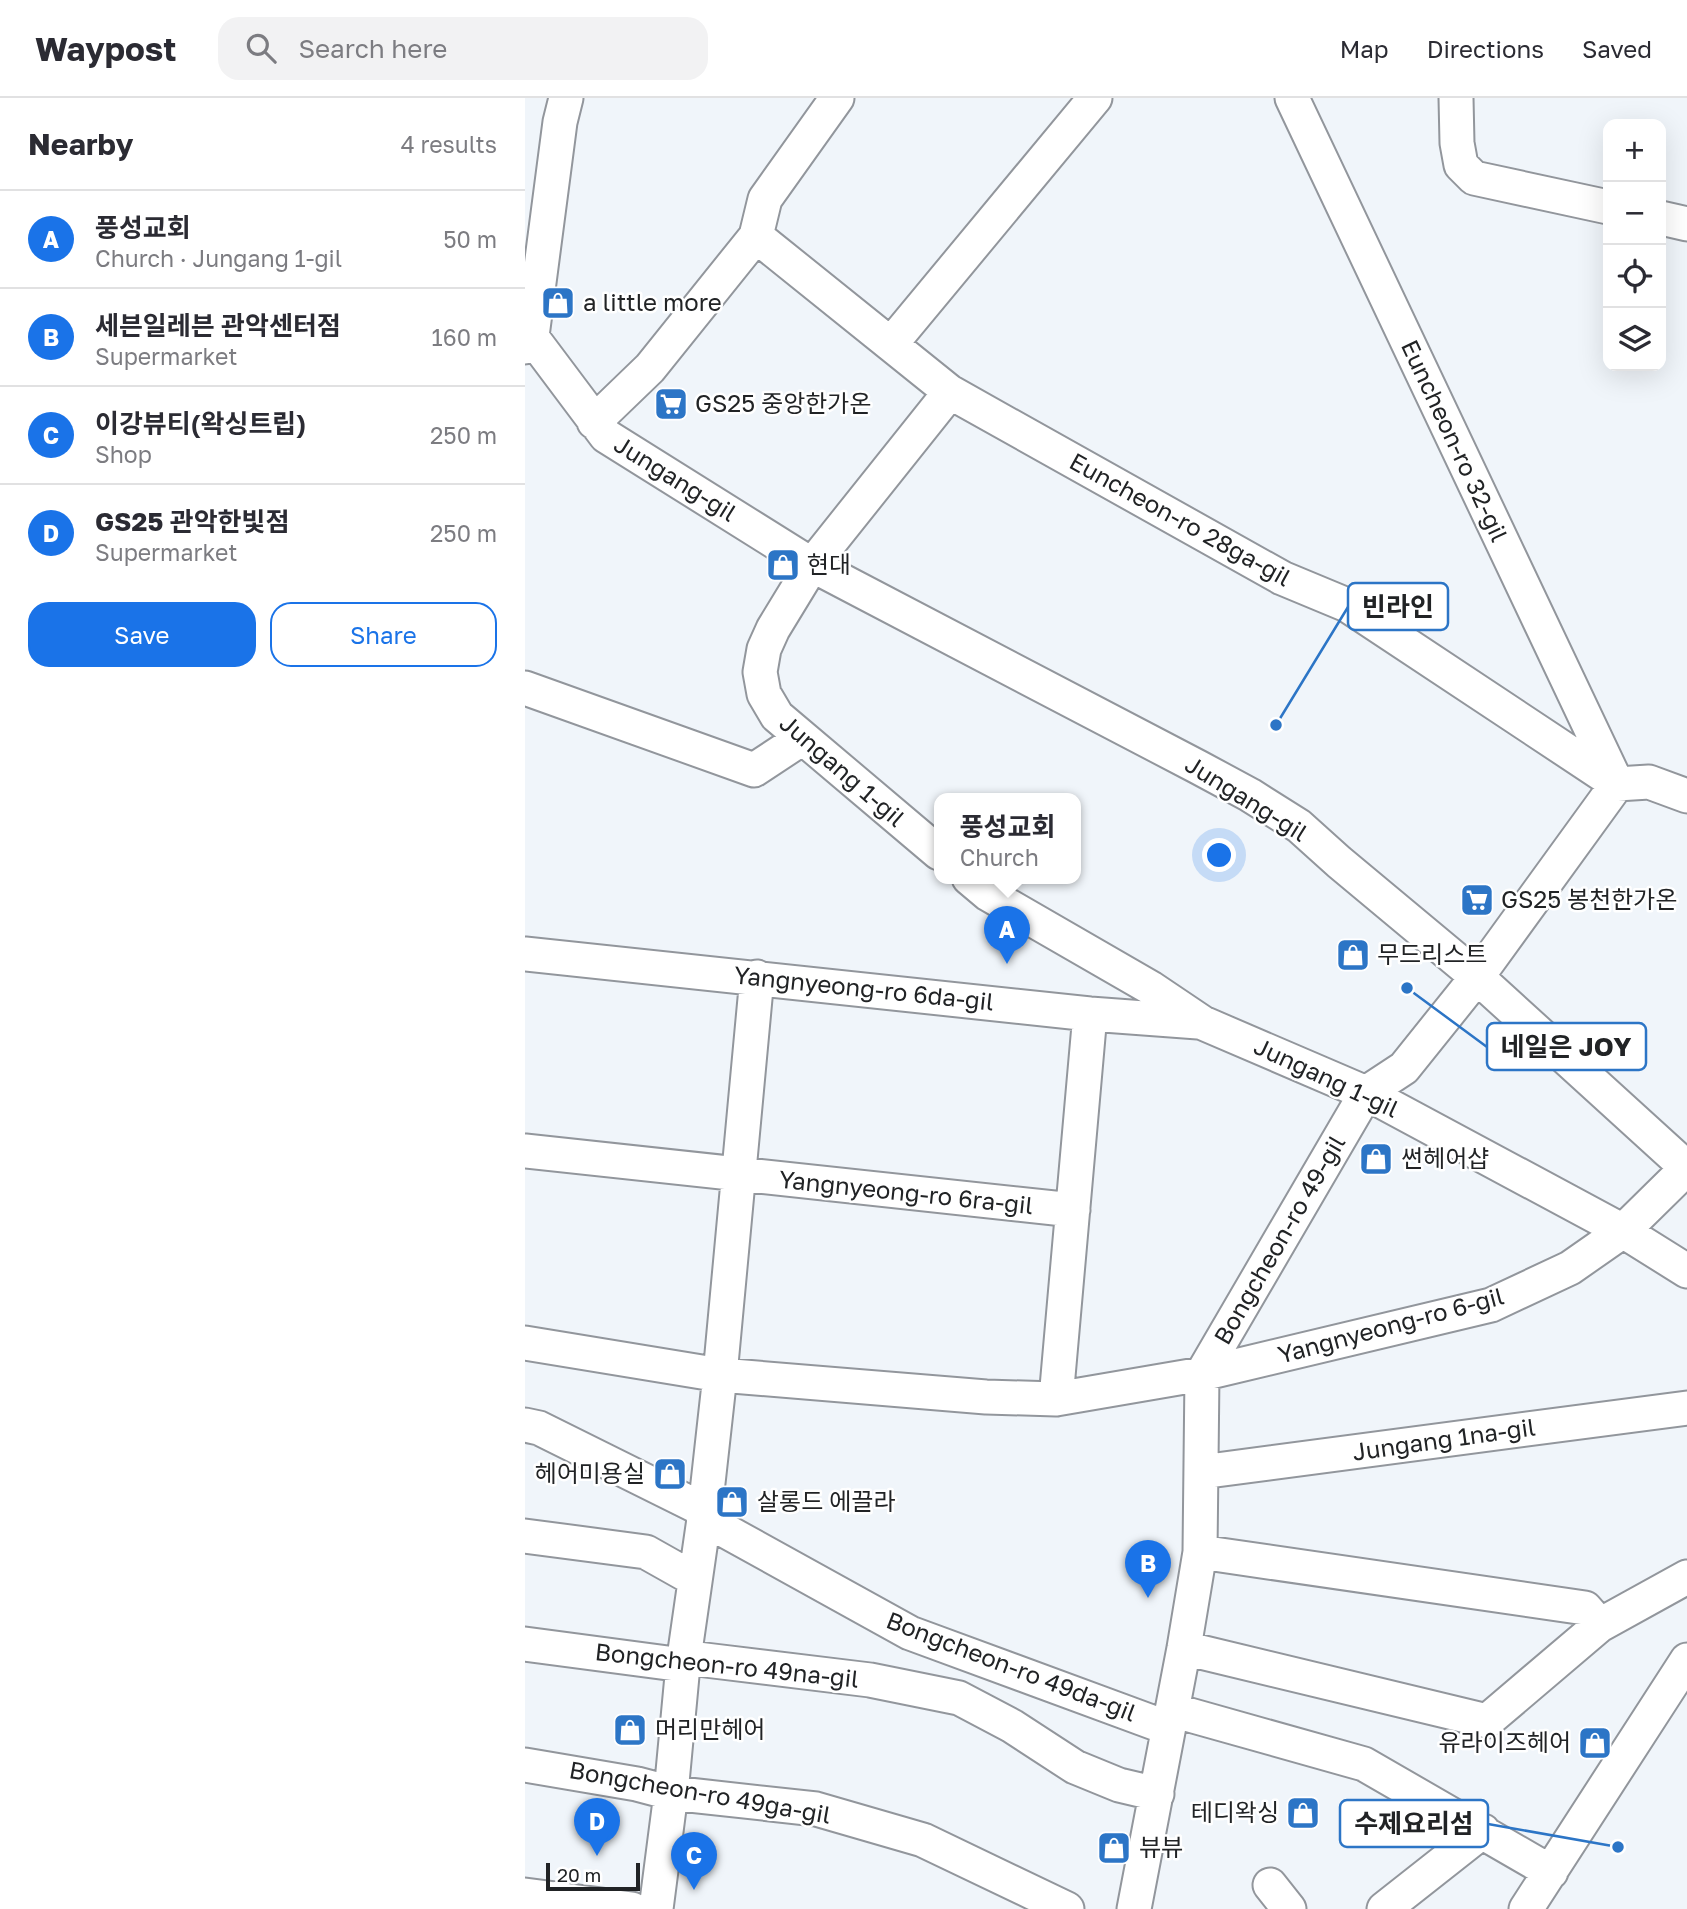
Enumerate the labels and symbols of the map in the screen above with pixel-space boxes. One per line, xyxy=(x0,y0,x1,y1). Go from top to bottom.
shop icon: a little more xyxy=(539,284,577,322)
place label: a little more xyxy=(583,287,722,316)
street label: Euncheon-ro 32-gil xyxy=(1396,335,1515,546)
supermarket icon: GS25 중앙한가온 xyxy=(652,385,690,423)
place label: GS25 중앙한가온 xyxy=(695,388,872,417)
street label: Jungang-gil xyxy=(609,429,742,527)
street label: Euncheon-ro 28ga-gil xyxy=(1065,446,1296,592)
shop icon: 현대 xyxy=(764,546,802,584)
place label: 현대 xyxy=(807,549,851,578)
callout: 빈라인 xyxy=(1348,583,1448,630)
text: 빈라인 xyxy=(1362,591,1434,622)
street label: Jungang 1-gil xyxy=(775,708,911,832)
street label: Jungang-gil xyxy=(1180,749,1313,847)
your location xyxy=(1202,838,1236,872)
supermarket icon: GS25 봉천한가온 xyxy=(1458,881,1496,919)
place label: GS25 봉천한가온 xyxy=(1501,884,1678,913)
pin: A xyxy=(984,906,1030,964)
shop icon: 무드리스트 xyxy=(1334,936,1372,974)
place label: 무드리스트 xyxy=(1377,939,1487,968)
street label: Yangnyeong-ro 6da-gil xyxy=(733,959,995,1016)
callout: 네일은 JOY xyxy=(1487,1023,1646,1070)
street label: Jungang 1-gil xyxy=(1250,1031,1403,1123)
text: 네일은 JOY xyxy=(1501,1031,1631,1062)
street label: Bongcheon-ro 49-gil xyxy=(1207,1129,1350,1349)
shop icon: 썬헤어샵 xyxy=(1357,1140,1395,1178)
place label: 썬헤어샵 xyxy=(1401,1143,1489,1172)
street label: Yangnyeong-ro 6ra-gil xyxy=(778,1164,1035,1219)
street label: Yangnyeong-ro 6-gil xyxy=(1274,1280,1507,1369)
street label: Jungang 1na-gil xyxy=(1350,1411,1537,1466)
shop icon: 헤어미용실 xyxy=(651,1455,689,1493)
place label: 헤어미용실 xyxy=(535,1458,645,1487)
shop icon: 살롱드 에끌라 xyxy=(713,1483,751,1521)
place label: 살롱드 에끌라 xyxy=(757,1486,895,1515)
pin: B xyxy=(1125,1540,1171,1598)
street label: Bongcheon-ro 49da-gil xyxy=(883,1605,1140,1727)
street label: Bongcheon-ro 49na-gil xyxy=(594,1636,860,1693)
shop icon: 머리만헤어 xyxy=(611,1711,649,1749)
place label: 머리만헤어 xyxy=(655,1714,765,1743)
shop icon: 유라이즈헤어 xyxy=(1576,1724,1614,1762)
place label: 유라이즈헤어 xyxy=(1439,1727,1571,1756)
street label: Bongcheon-ro 49ga-gil xyxy=(567,1754,833,1829)
shop icon: 테디왁싱 xyxy=(1284,1794,1322,1832)
place label: 테디왁싱 xyxy=(1191,1797,1279,1826)
pin: D xyxy=(574,1798,620,1856)
callout: 수제요리섬 xyxy=(1340,1800,1488,1847)
text: 수제요리섬 xyxy=(1354,1808,1474,1839)
shop icon: 뷰뷰 xyxy=(1095,1829,1133,1867)
pin: C xyxy=(671,1832,717,1890)
place label: 뷰뷰 xyxy=(1139,1832,1183,1861)
scale bar xyxy=(546,1860,641,1892)

